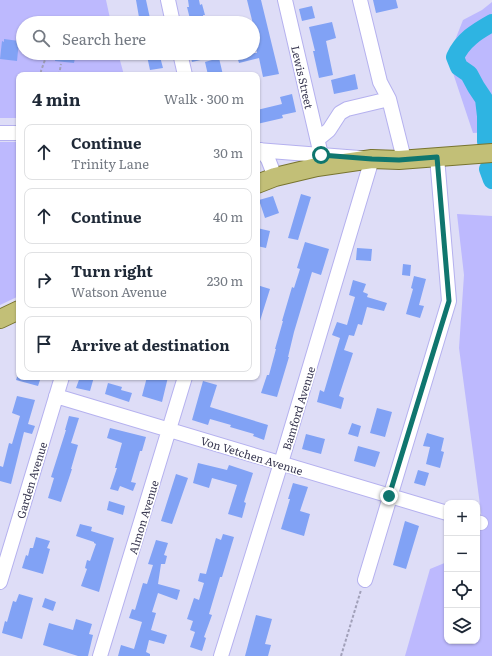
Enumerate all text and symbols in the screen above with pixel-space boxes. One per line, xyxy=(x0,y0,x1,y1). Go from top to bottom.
search box xyxy=(16,16,260,60)
icon: search xyxy=(30,27,52,49)
text: Search here xyxy=(62,27,146,50)
street label: Lewis Street xyxy=(288,44,318,111)
text: 4 min xyxy=(32,86,81,111)
text: Walk · 300 m xyxy=(164,89,244,108)
text: Continue xyxy=(71,131,141,154)
icon: ahead xyxy=(33,141,55,163)
text: 30 m xyxy=(213,143,243,162)
route start xyxy=(312,146,330,164)
text: Trinity Lane xyxy=(71,154,149,173)
icon: ahead xyxy=(33,205,55,227)
text: Continue xyxy=(71,205,141,228)
text: 40 m xyxy=(213,207,243,226)
text: Turn right xyxy=(71,259,153,282)
icon: right xyxy=(33,269,55,291)
text: 230 m xyxy=(207,271,243,290)
text: Watson Avenue xyxy=(71,282,167,301)
icon: arrive xyxy=(33,333,55,355)
text: Arrive at destination xyxy=(71,333,230,356)
street label: Bamford Avenue xyxy=(278,364,318,452)
street label: Von Vetchen Avenue xyxy=(199,432,305,478)
street label: Garden Avenue xyxy=(12,439,50,520)
street label: Almon Avenue xyxy=(124,478,162,556)
route end xyxy=(380,487,398,505)
map controls xyxy=(444,500,480,644)
button: + xyxy=(444,500,480,536)
button: − xyxy=(444,536,480,572)
button: locate xyxy=(444,572,480,608)
button: layers xyxy=(444,608,480,644)

